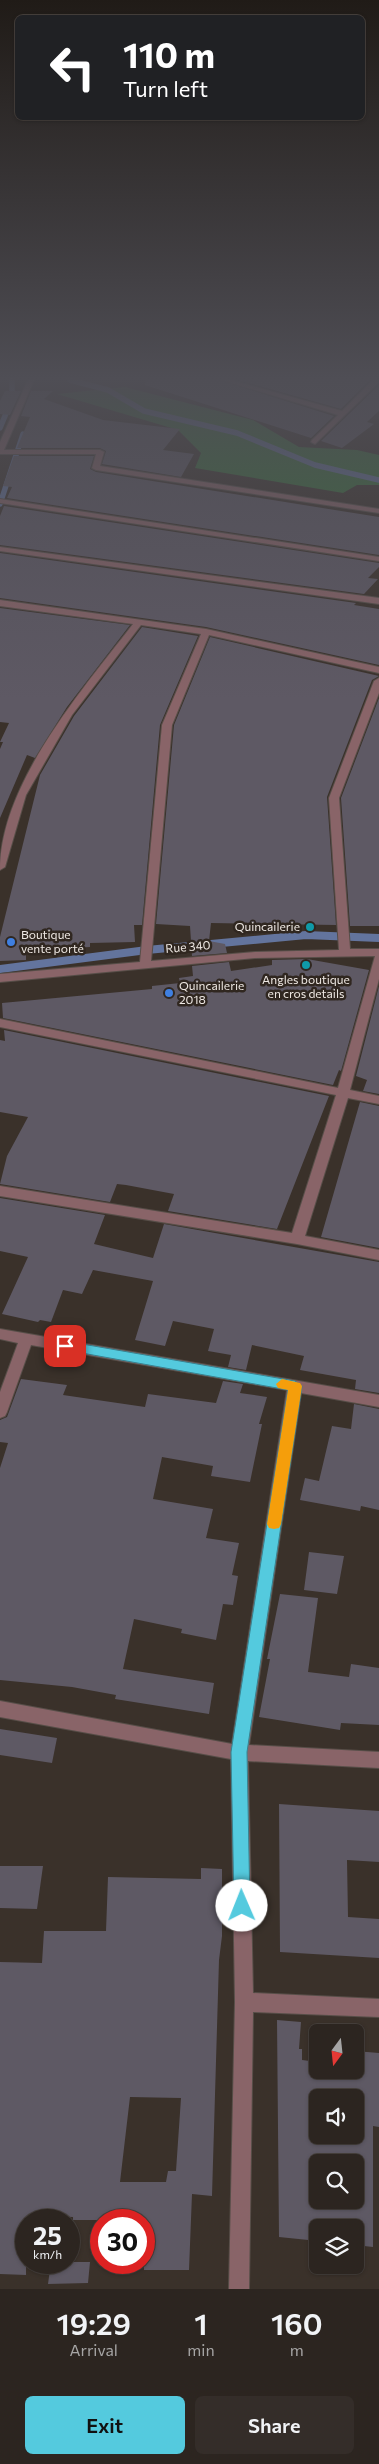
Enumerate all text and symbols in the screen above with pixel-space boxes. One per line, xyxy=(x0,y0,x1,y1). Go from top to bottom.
text: 110 m xyxy=(123,32,215,75)
icon: left xyxy=(40,35,105,100)
text: Turn left xyxy=(123,75,208,102)
place label: Quincailerie xyxy=(235,919,300,933)
marker: Quincailerie xyxy=(304,921,316,933)
place label: Boutique vente porté xyxy=(21,927,84,955)
marker: Boutique vente porté xyxy=(5,936,17,948)
street label: Rue 340 xyxy=(165,937,211,955)
marker: Angles boutique en cros details xyxy=(300,959,312,971)
place label: Angles boutique en cros details xyxy=(262,972,350,1000)
place label: Quincailerie 2018 xyxy=(179,978,244,1006)
marker: Quincailerie 2018 xyxy=(163,987,175,999)
pin xyxy=(44,1325,86,1367)
icon: arrive xyxy=(51,1332,79,1360)
position arrow xyxy=(215,1879,267,1931)
north arrow xyxy=(309,2024,364,2079)
map controls xyxy=(309,2024,364,2274)
button: sound xyxy=(309,2089,364,2144)
button: search xyxy=(309,2154,364,2209)
speed limit sign: 30 xyxy=(90,2209,155,2274)
button: layers xyxy=(309,2219,364,2274)
text: 25 xyxy=(33,2220,62,2250)
text: km/h xyxy=(33,2247,62,2261)
text: 19:29 xyxy=(56,2304,131,2341)
text: 1 xyxy=(194,2304,208,2341)
text: 160 xyxy=(271,2304,323,2341)
text: Arrival xyxy=(69,2340,118,2359)
text: min xyxy=(187,2340,215,2359)
text: m xyxy=(290,2340,304,2359)
button: Exit xyxy=(25,2396,185,2454)
button: Share xyxy=(195,2396,354,2454)

